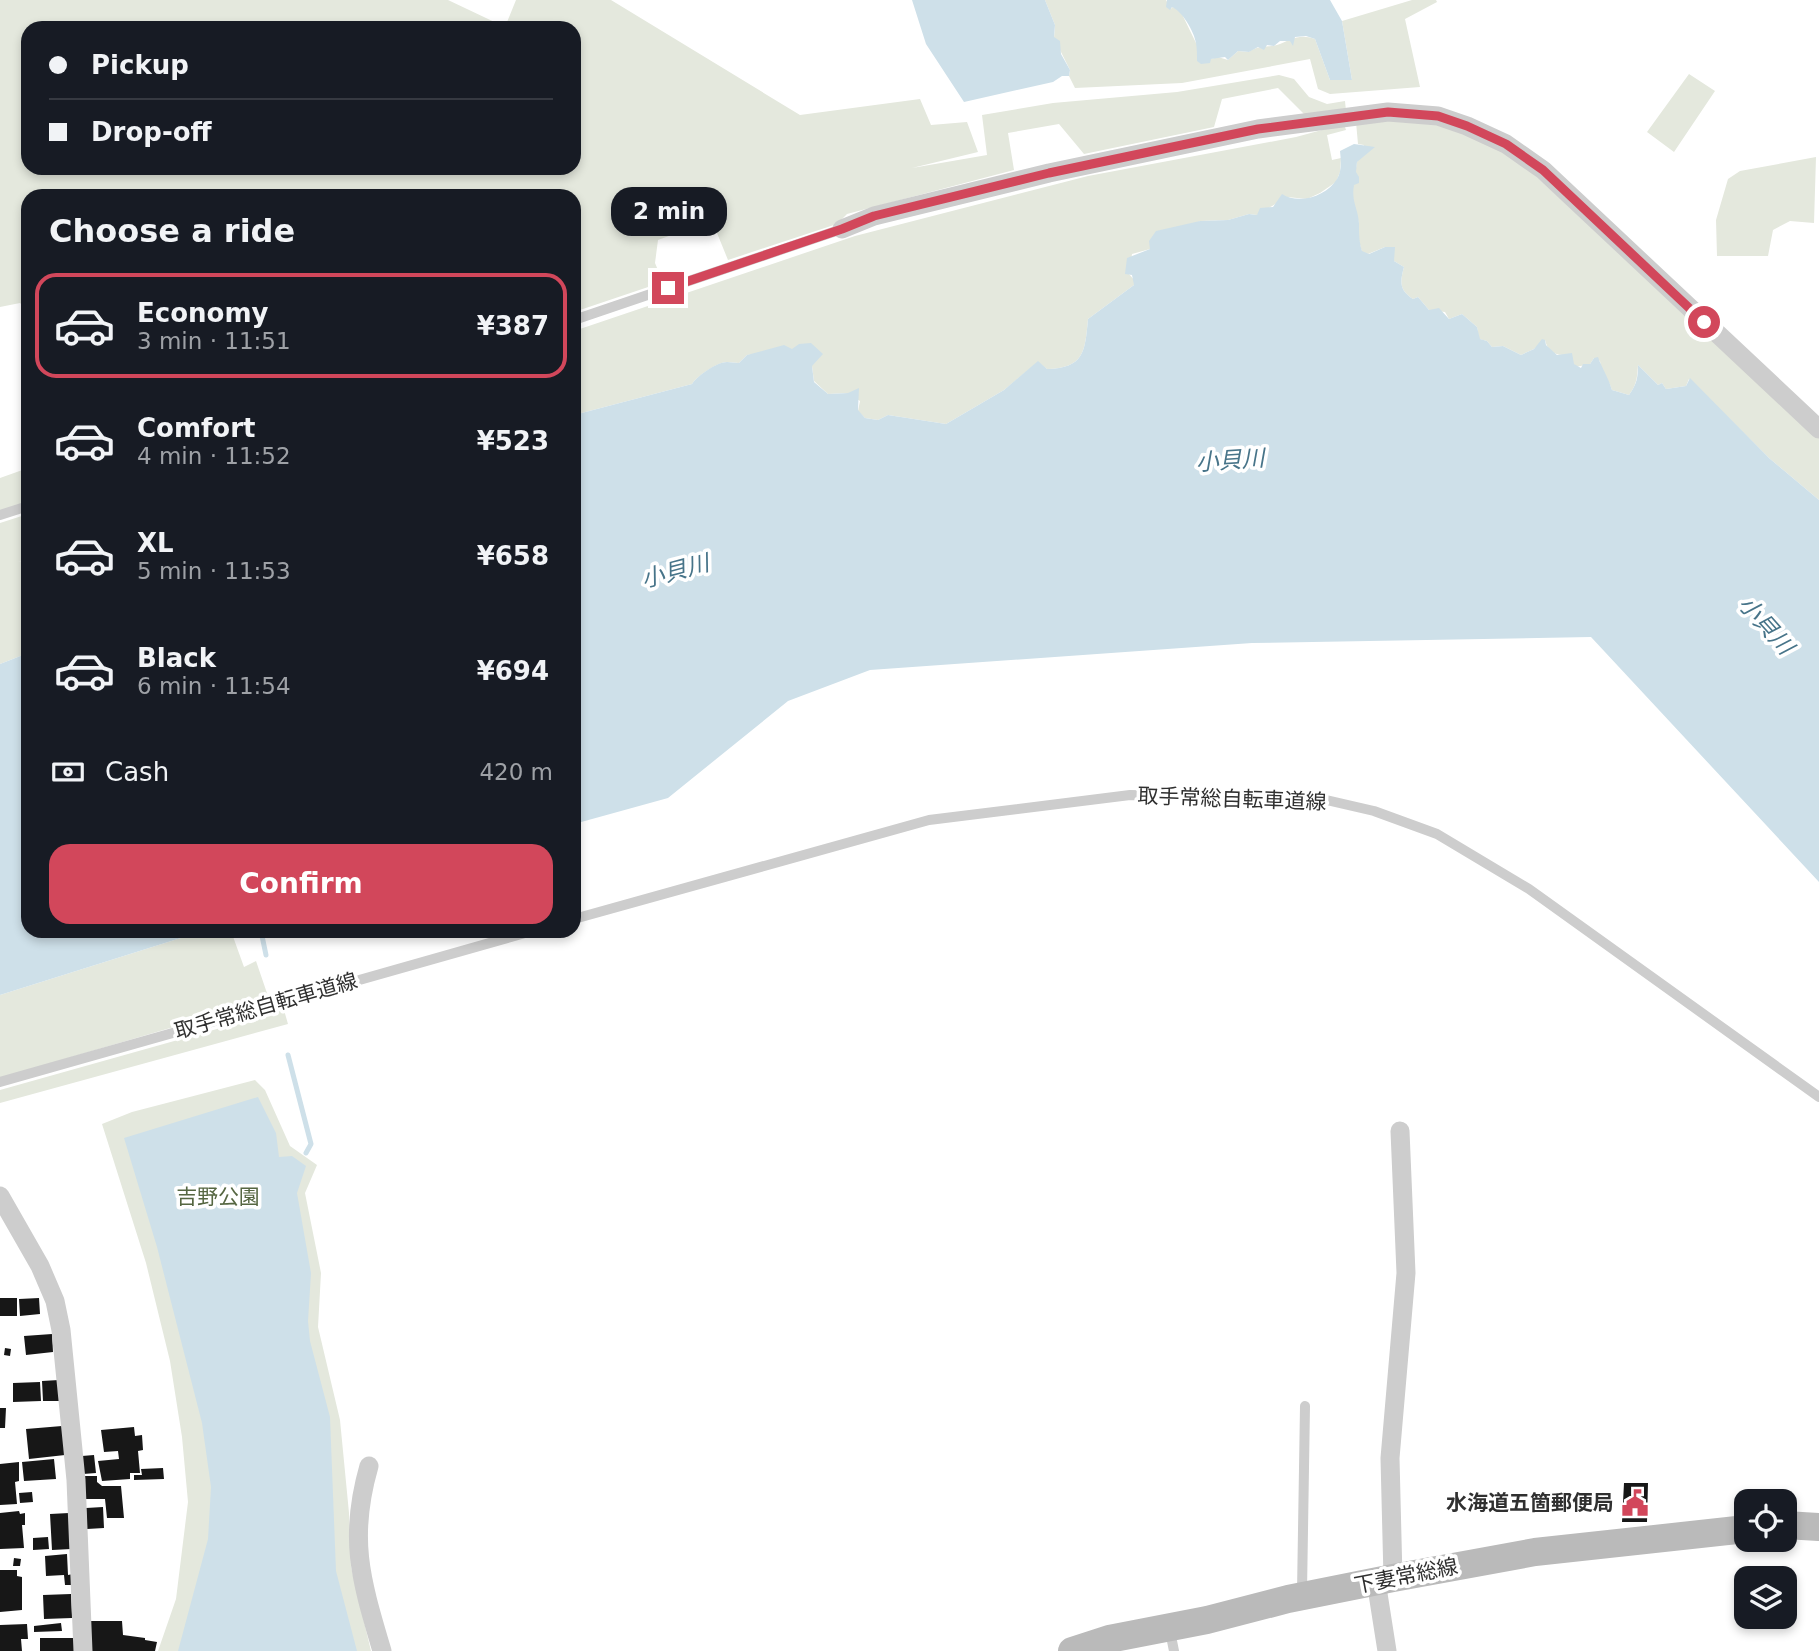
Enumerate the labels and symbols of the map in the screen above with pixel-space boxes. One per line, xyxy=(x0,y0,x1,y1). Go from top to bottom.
callout: 2 min xyxy=(610,187,726,236)
route end xyxy=(652,272,684,304)
route start xyxy=(1688,306,1720,338)
water label: 小貝川 xyxy=(1195,444,1268,475)
water label: 小貝川 xyxy=(638,549,715,592)
water label: 小貝川 xyxy=(1733,591,1801,662)
street label: 取手常総自転車道線 xyxy=(1137,784,1327,814)
street label: 取手常総自転車道線 xyxy=(172,968,360,1044)
park label: 吉野公園 xyxy=(176,1185,260,1209)
public building icon: 水海道五箇郵便局 xyxy=(1620,1488,1650,1518)
place label: 水海道五箇郵便局 xyxy=(1446,1491,1614,1515)
street label: 下妻常総線 xyxy=(1352,1554,1460,1598)

